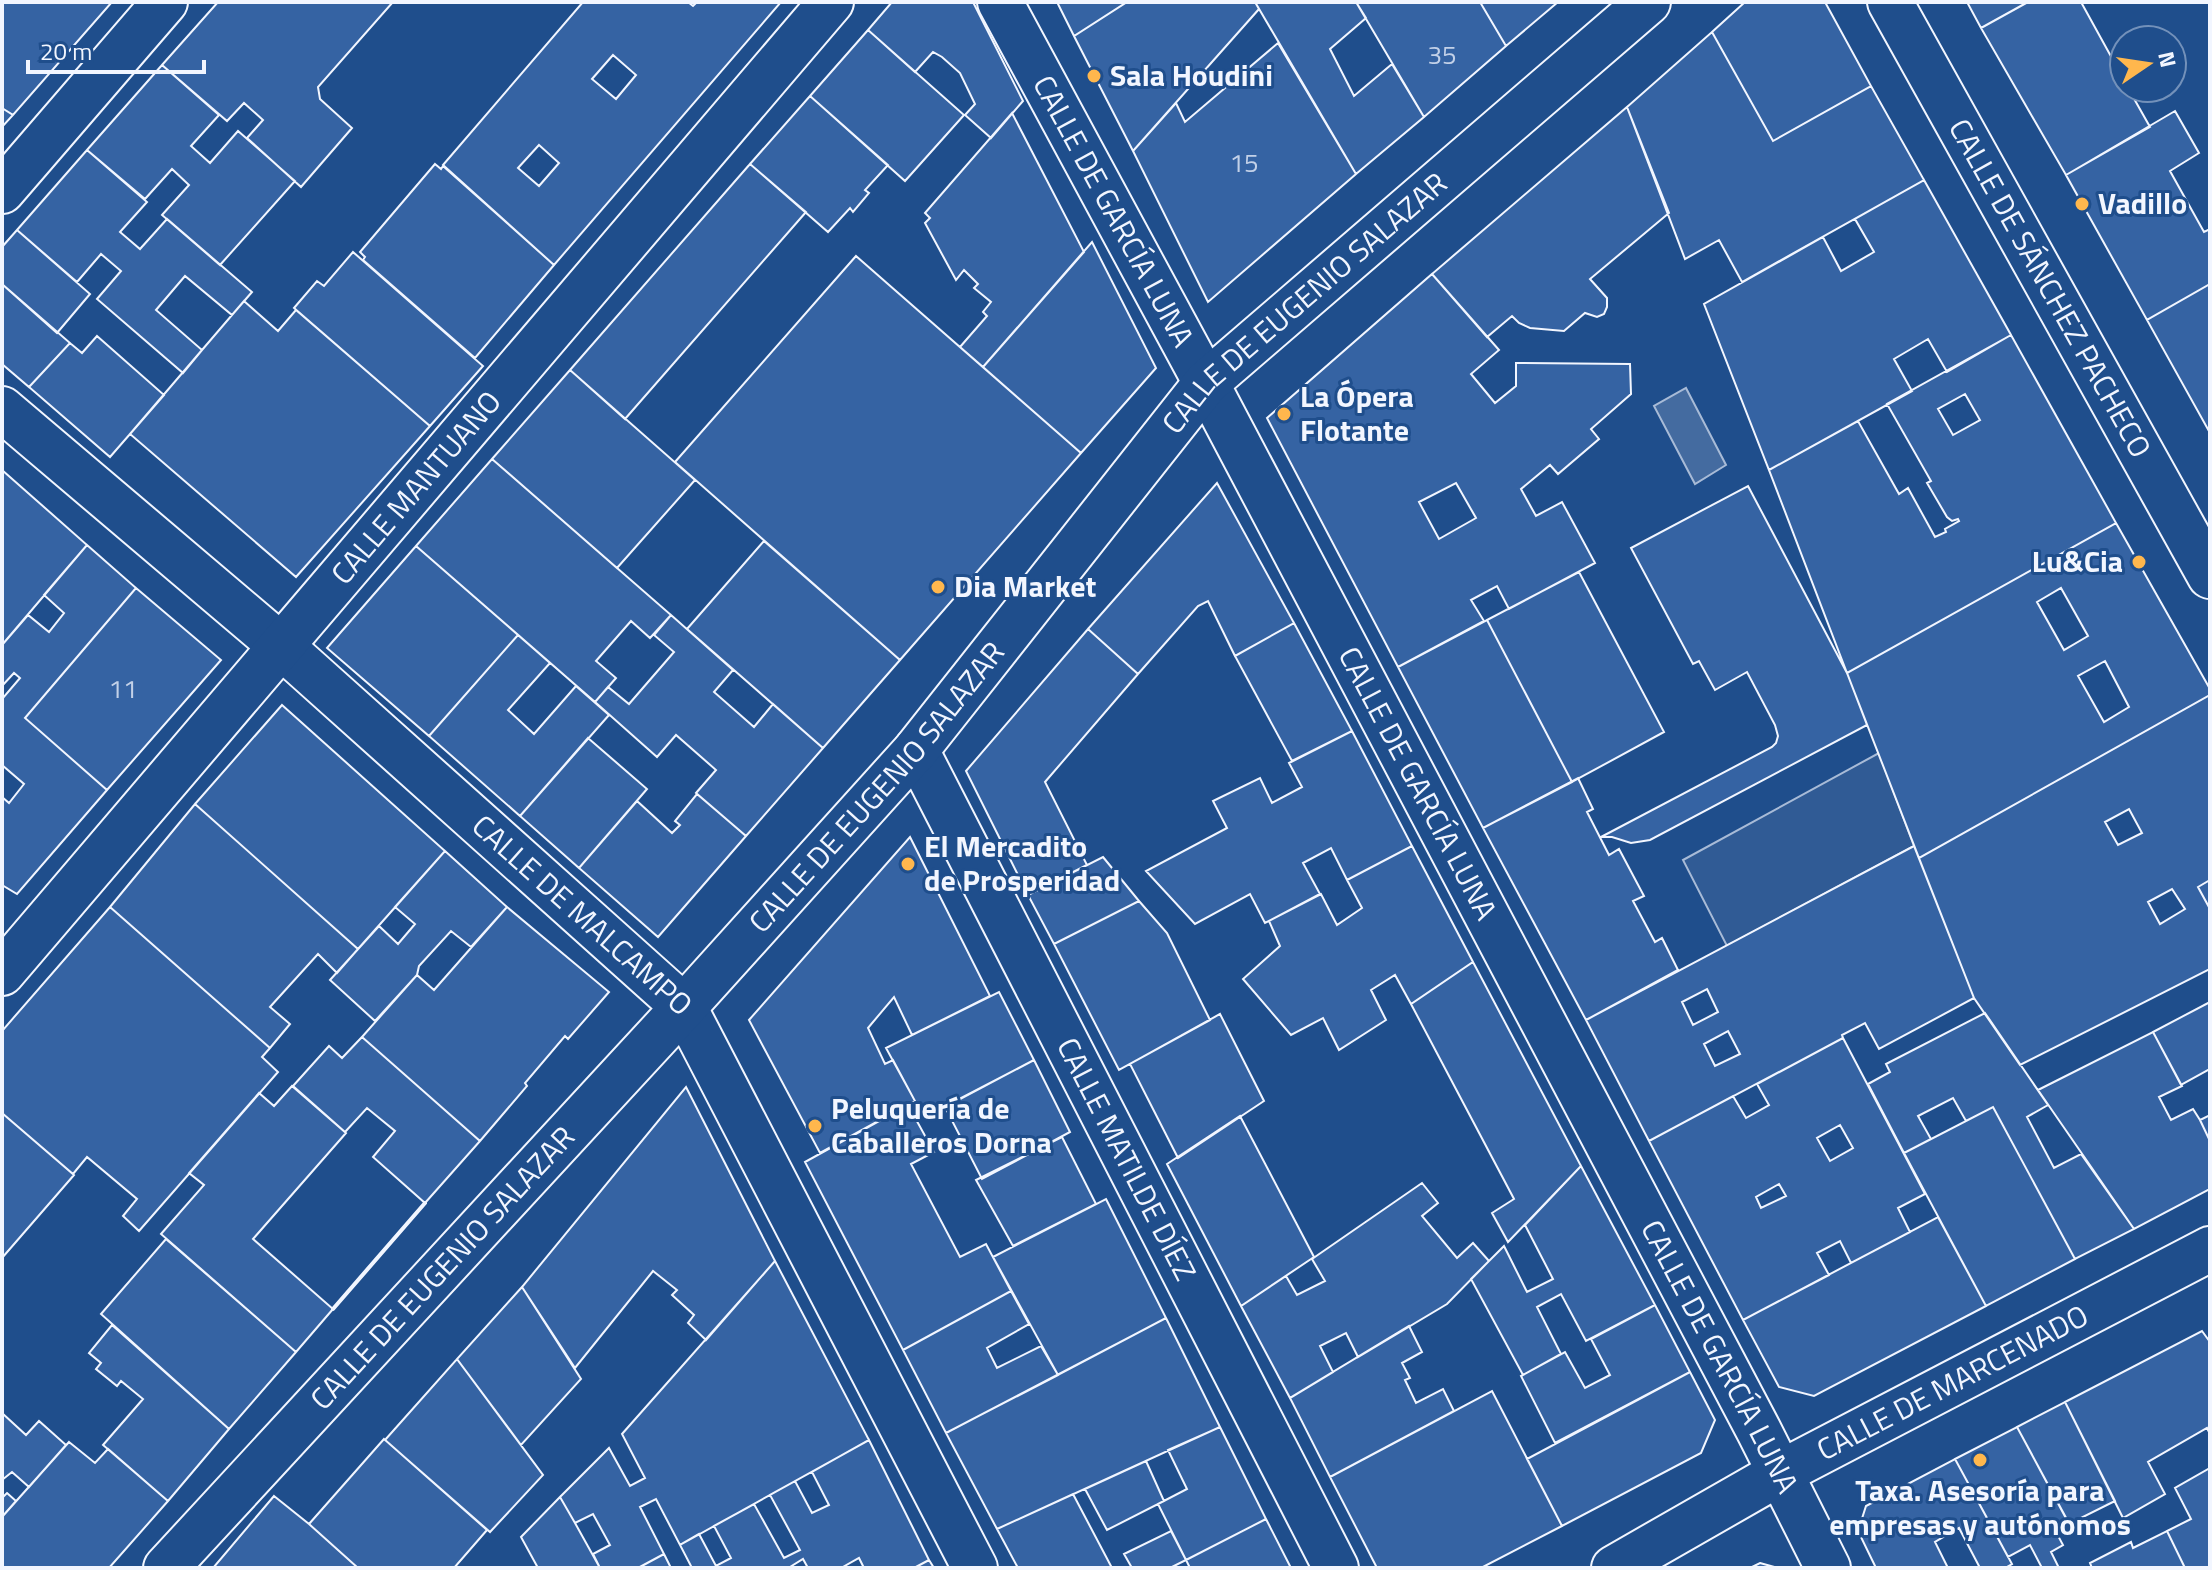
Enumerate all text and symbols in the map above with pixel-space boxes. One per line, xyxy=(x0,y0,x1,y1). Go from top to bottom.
scale bar xyxy=(28,24,204,74)
north arrow xyxy=(2108,24,2188,104)
text: 20 m xyxy=(40,33,92,69)
house number: 35 xyxy=(1427,35,1457,74)
text: N xyxy=(2149,48,2186,71)
place label: Sala Houdini xyxy=(1110,52,1273,98)
street label: CALLE DE GARCÍA LUNA xyxy=(1022,67,1206,355)
marker: Sala Houdini xyxy=(1085,67,1103,85)
street label: CALLE DE SÁNCHEZ PACHECO xyxy=(1938,110,2164,466)
house number: 15 xyxy=(1229,143,1259,182)
street label: CALLE DE EUGENIO SALAZAR xyxy=(1150,161,1457,444)
place label: Vadillo xyxy=(2098,180,2187,226)
marker: Vadillo xyxy=(2073,195,2091,213)
place label: La Ópera Flotante xyxy=(1300,373,1414,453)
street label: CALLE MANTUANO xyxy=(319,380,512,594)
marker: La Ópera Flotante xyxy=(1275,405,1293,423)
place label: Lu&Cia xyxy=(2032,538,2123,584)
marker: Lu&Cia xyxy=(2130,553,2148,571)
place label: Dia Market xyxy=(954,563,1097,609)
marker: Dia Market xyxy=(929,578,947,596)
street label: CALLE DE EUGENIO SALAZAR xyxy=(737,631,1015,943)
street label: CALLE DE GARCÍA LUNA xyxy=(1327,638,1509,928)
house number: 11 xyxy=(108,669,138,708)
street label: CALLE DE MALCAMPO xyxy=(462,803,703,1026)
place label: El Mercadito de Prosperidad xyxy=(924,823,1120,903)
marker: El Mercadito de Prosperidad xyxy=(899,855,917,873)
street label: CALLE MATILDE DÍEZ xyxy=(1045,1029,1209,1288)
place label: Peluquería de Caballeros Dorna xyxy=(831,1085,1052,1165)
street label: CALLE DE EUGENIO SALAZAR xyxy=(299,1115,585,1420)
marker: Peluquería de Caballeros Dorna xyxy=(806,1117,824,1135)
street label: CALLE DE GARCÍA LUNA xyxy=(1630,1211,1811,1501)
street label: CALLE DE MARCENADO xyxy=(1808,1292,2096,1472)
marker: Taxa. Asesoría para empresas y autónomos xyxy=(1971,1451,1989,1469)
place label: Taxa. Asesoría para empresas y autónomos xyxy=(1829,1467,2131,1547)

